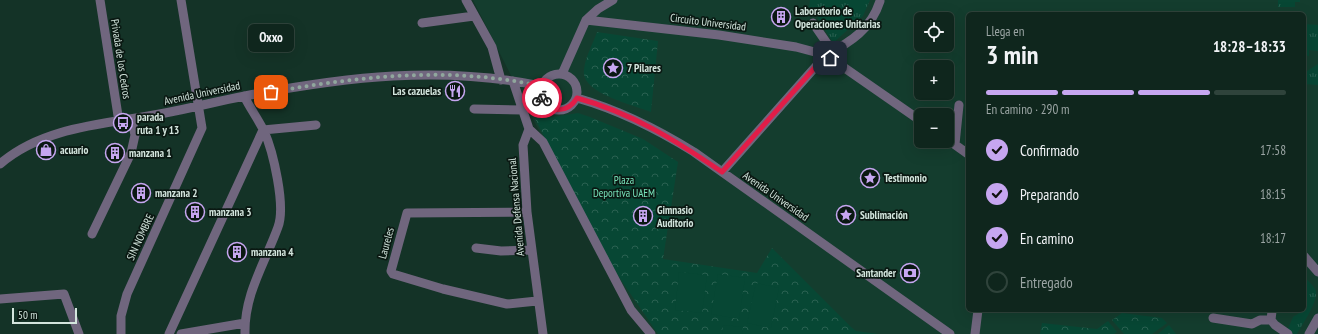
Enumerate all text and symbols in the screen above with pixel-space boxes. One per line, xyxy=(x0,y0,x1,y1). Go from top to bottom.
place label: Laboratorio de Operaciones Unitarias xyxy=(795,4,881,31)
building icon: Laboratorio de Operaciones Unitarias xyxy=(770,6,792,28)
street label: Circuito Universidad xyxy=(669,10,747,34)
map controls xyxy=(914,12,954,148)
button: locate xyxy=(914,12,954,52)
street label: Privada de los Cedros xyxy=(108,18,134,100)
text: Llega en xyxy=(986,23,1024,40)
callout: Oxxo xyxy=(248,24,294,52)
text: Oxxo xyxy=(259,29,283,46)
text: 18:28–18:33 xyxy=(1213,37,1286,56)
text: 3 min xyxy=(986,38,1039,71)
pin xyxy=(813,41,847,75)
icon: home xyxy=(819,47,841,69)
place icon: 7 Pilares xyxy=(602,57,624,79)
button: + xyxy=(914,60,954,100)
place label: 7 Pilares xyxy=(627,61,661,75)
pin xyxy=(254,75,288,109)
street label: Avenida Universidad xyxy=(163,78,241,108)
courier xyxy=(522,78,562,118)
restaurant icon: Las cazuelas xyxy=(444,80,466,102)
icon: bag xyxy=(260,81,282,103)
place label: Las cazuelas xyxy=(392,84,441,98)
icon: bike xyxy=(531,87,553,109)
text: En camino · 290 m xyxy=(986,101,1070,118)
button: − xyxy=(914,108,954,148)
place label: parada ruta 1 y 13 xyxy=(137,110,179,137)
bus stop icon: parada ruta 1 y 13 xyxy=(112,112,134,134)
shop icon: acuario xyxy=(35,139,57,161)
icon: check xyxy=(986,139,1008,161)
text: Confirmado xyxy=(1020,141,1079,160)
building icon: manzana 1 xyxy=(104,142,126,164)
text: 17:58 xyxy=(1260,142,1286,159)
place label: acuario xyxy=(60,143,89,157)
place label: manzana 1 xyxy=(129,146,172,160)
street label: Avenida Defensa Nacional xyxy=(505,157,527,257)
place icon: Testimonio xyxy=(859,167,881,189)
street label: Avenida Universidad xyxy=(740,168,812,224)
place label: Testimonio xyxy=(884,171,927,185)
park label: Plaza Deportiva UAEM xyxy=(593,173,655,200)
building icon: manzana 2 xyxy=(130,182,152,204)
icon: check xyxy=(986,183,1008,205)
text: Preparando xyxy=(1020,185,1079,204)
place label: manzana 2 xyxy=(155,186,198,200)
text: 18:15 xyxy=(1260,186,1286,203)
building icon: manzana 3 xyxy=(184,201,206,223)
place label: Gimnasio Auditorio xyxy=(656,203,694,230)
place icon: Sublimación xyxy=(835,204,857,226)
place label: manzana 3 xyxy=(209,205,252,219)
building icon: Gimnasio Auditorio xyxy=(632,205,654,227)
place label: Sublimación xyxy=(860,208,908,222)
street label: SIN NOMBRE xyxy=(123,211,157,262)
street label: Laureles xyxy=(375,225,397,260)
icon: check xyxy=(986,227,1008,249)
text: En camino xyxy=(1020,229,1074,248)
text: 18:17 xyxy=(1260,230,1286,247)
building icon: manzana 4 xyxy=(226,241,248,263)
place label: manzana 4 xyxy=(251,245,294,259)
bank icon: Santander xyxy=(899,262,921,284)
place label: Santander xyxy=(856,266,897,280)
text: Entregado xyxy=(1020,273,1073,292)
scale bar xyxy=(12,306,77,325)
text: 50 m xyxy=(18,308,37,322)

